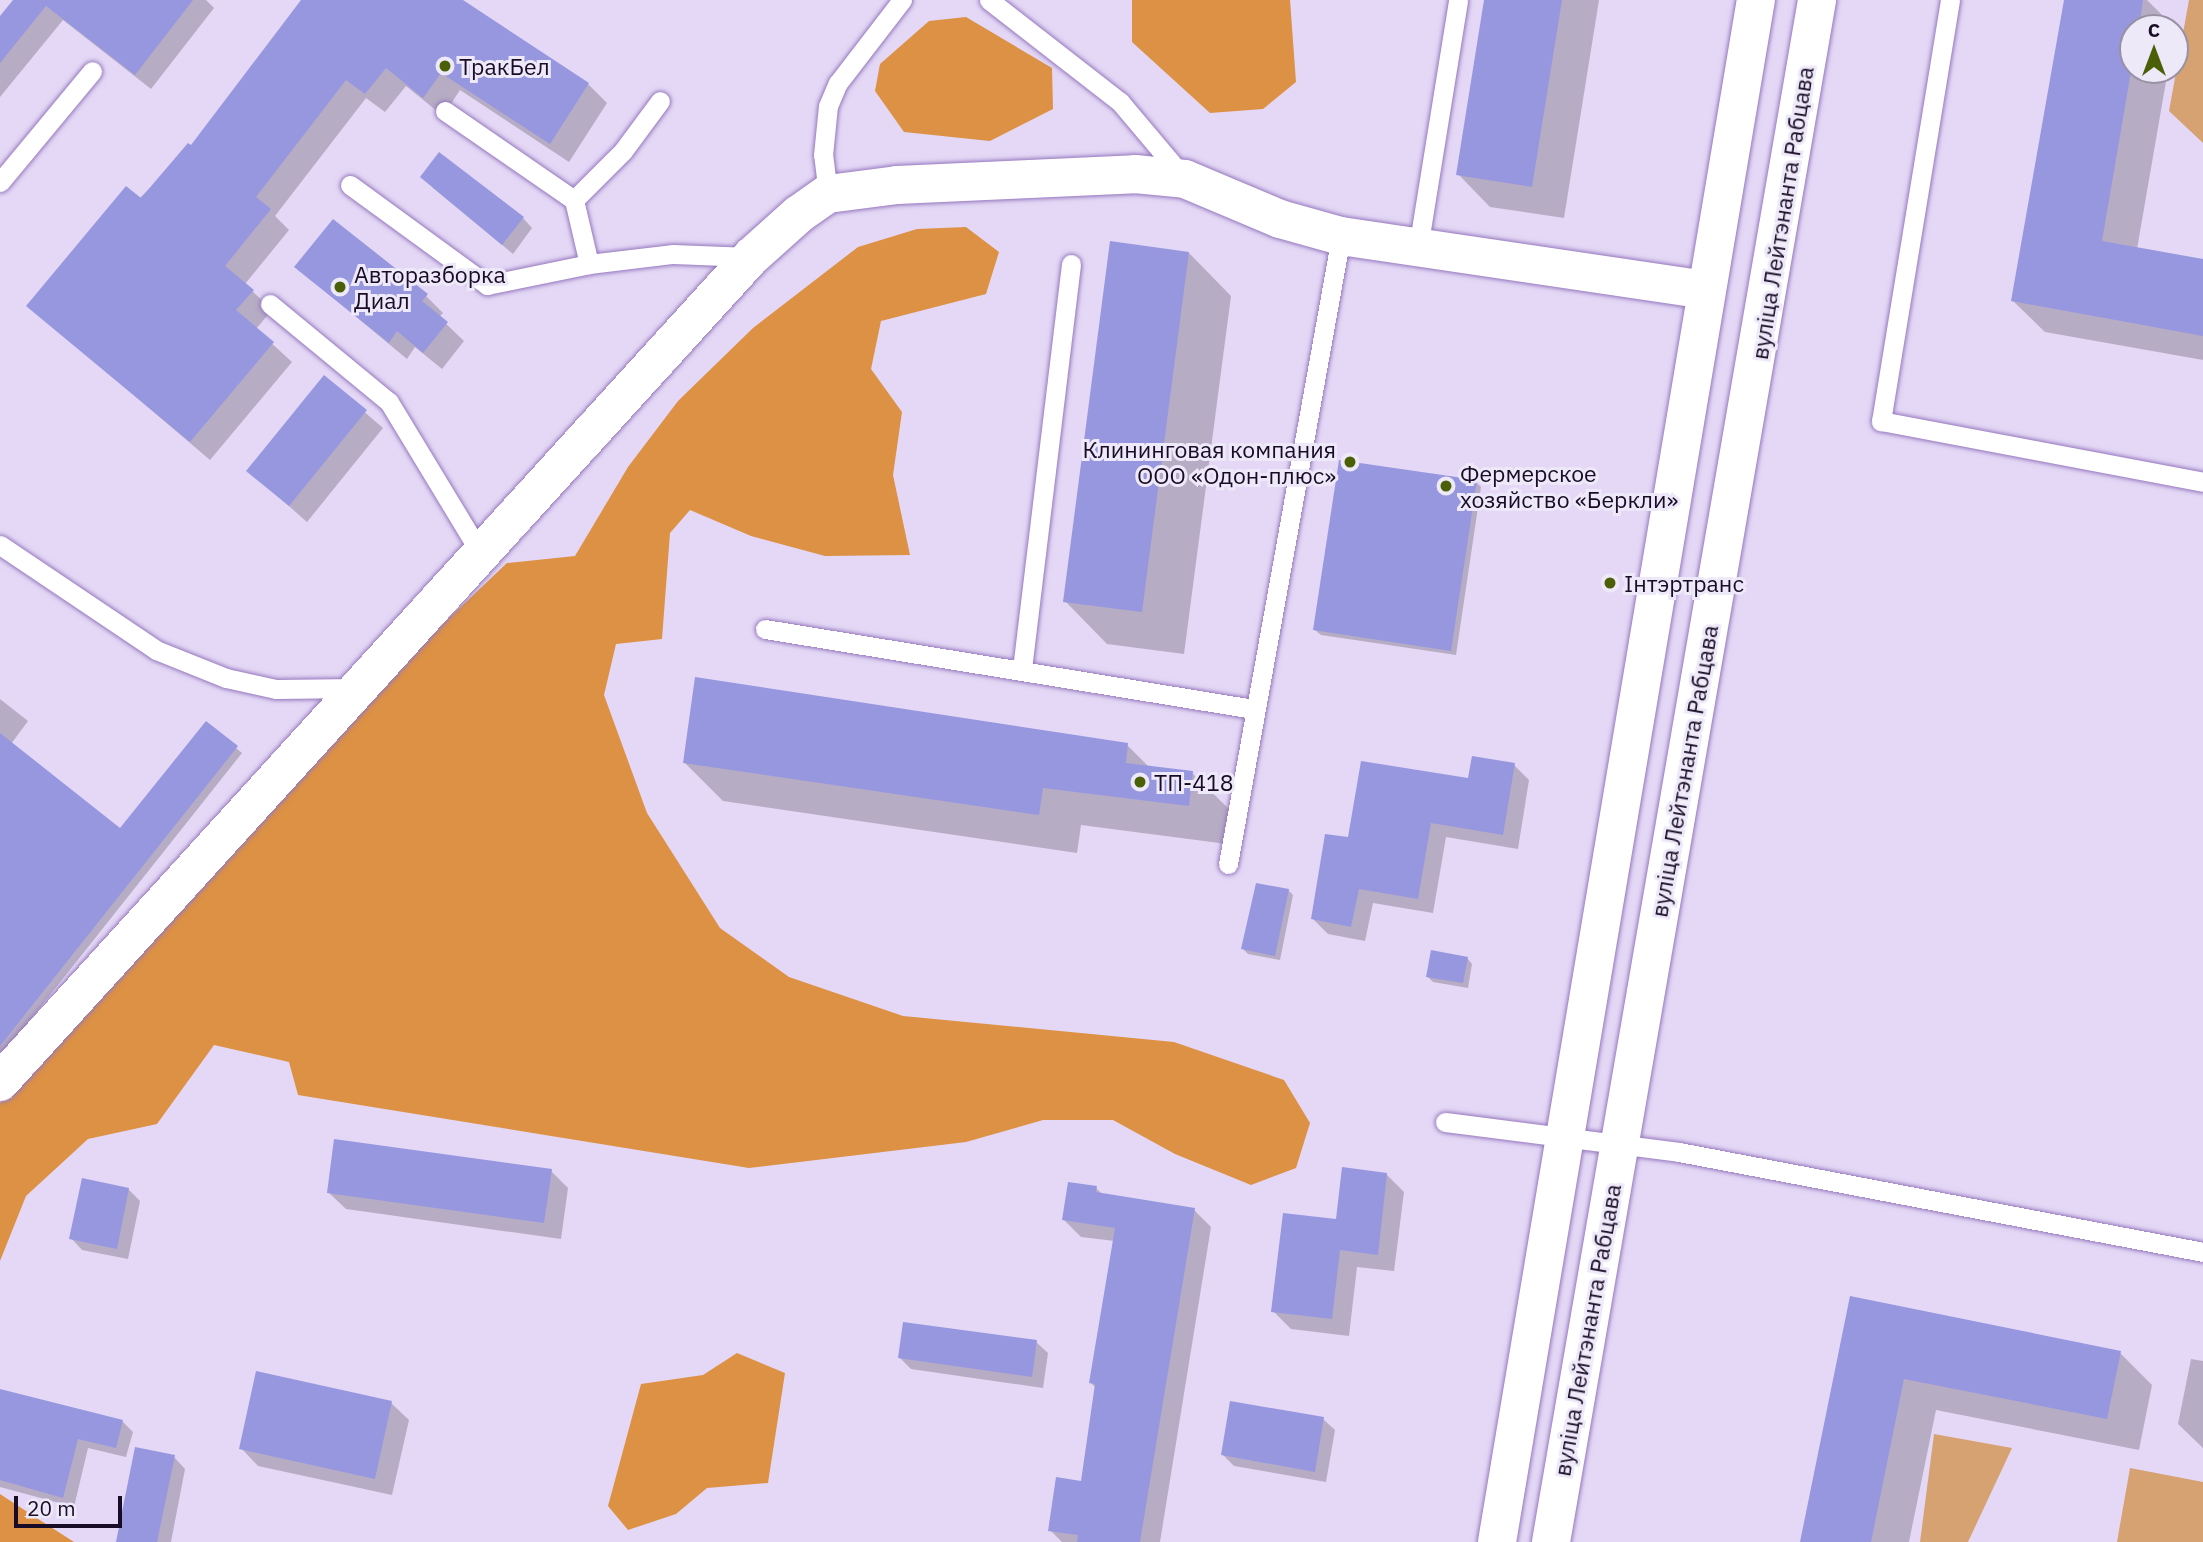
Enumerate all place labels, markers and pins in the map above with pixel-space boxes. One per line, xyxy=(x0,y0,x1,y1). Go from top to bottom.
place label: ТракБел xyxy=(459,52,550,80)
marker: ТракБел xyxy=(437,58,453,74)
place label: Авторазборка Диал xyxy=(354,260,506,314)
marker: Авторазборка Диал xyxy=(332,279,348,295)
place label: Клининговая компания ООО «Одон-плюс» xyxy=(1082,435,1336,489)
marker: Клининговая компания ООО «Одон-плюс» xyxy=(1342,454,1358,470)
place label: Фермерское хозяйство «Беркли» xyxy=(1460,459,1678,513)
marker: Фермерское хозяйство «Беркли» xyxy=(1438,478,1454,494)
place label: Інтэртранс xyxy=(1624,569,1744,597)
marker: Інтэртранс xyxy=(1602,575,1618,591)
place label: ТП-418 xyxy=(1154,768,1234,796)
marker: ТП-418 xyxy=(1132,774,1148,790)

